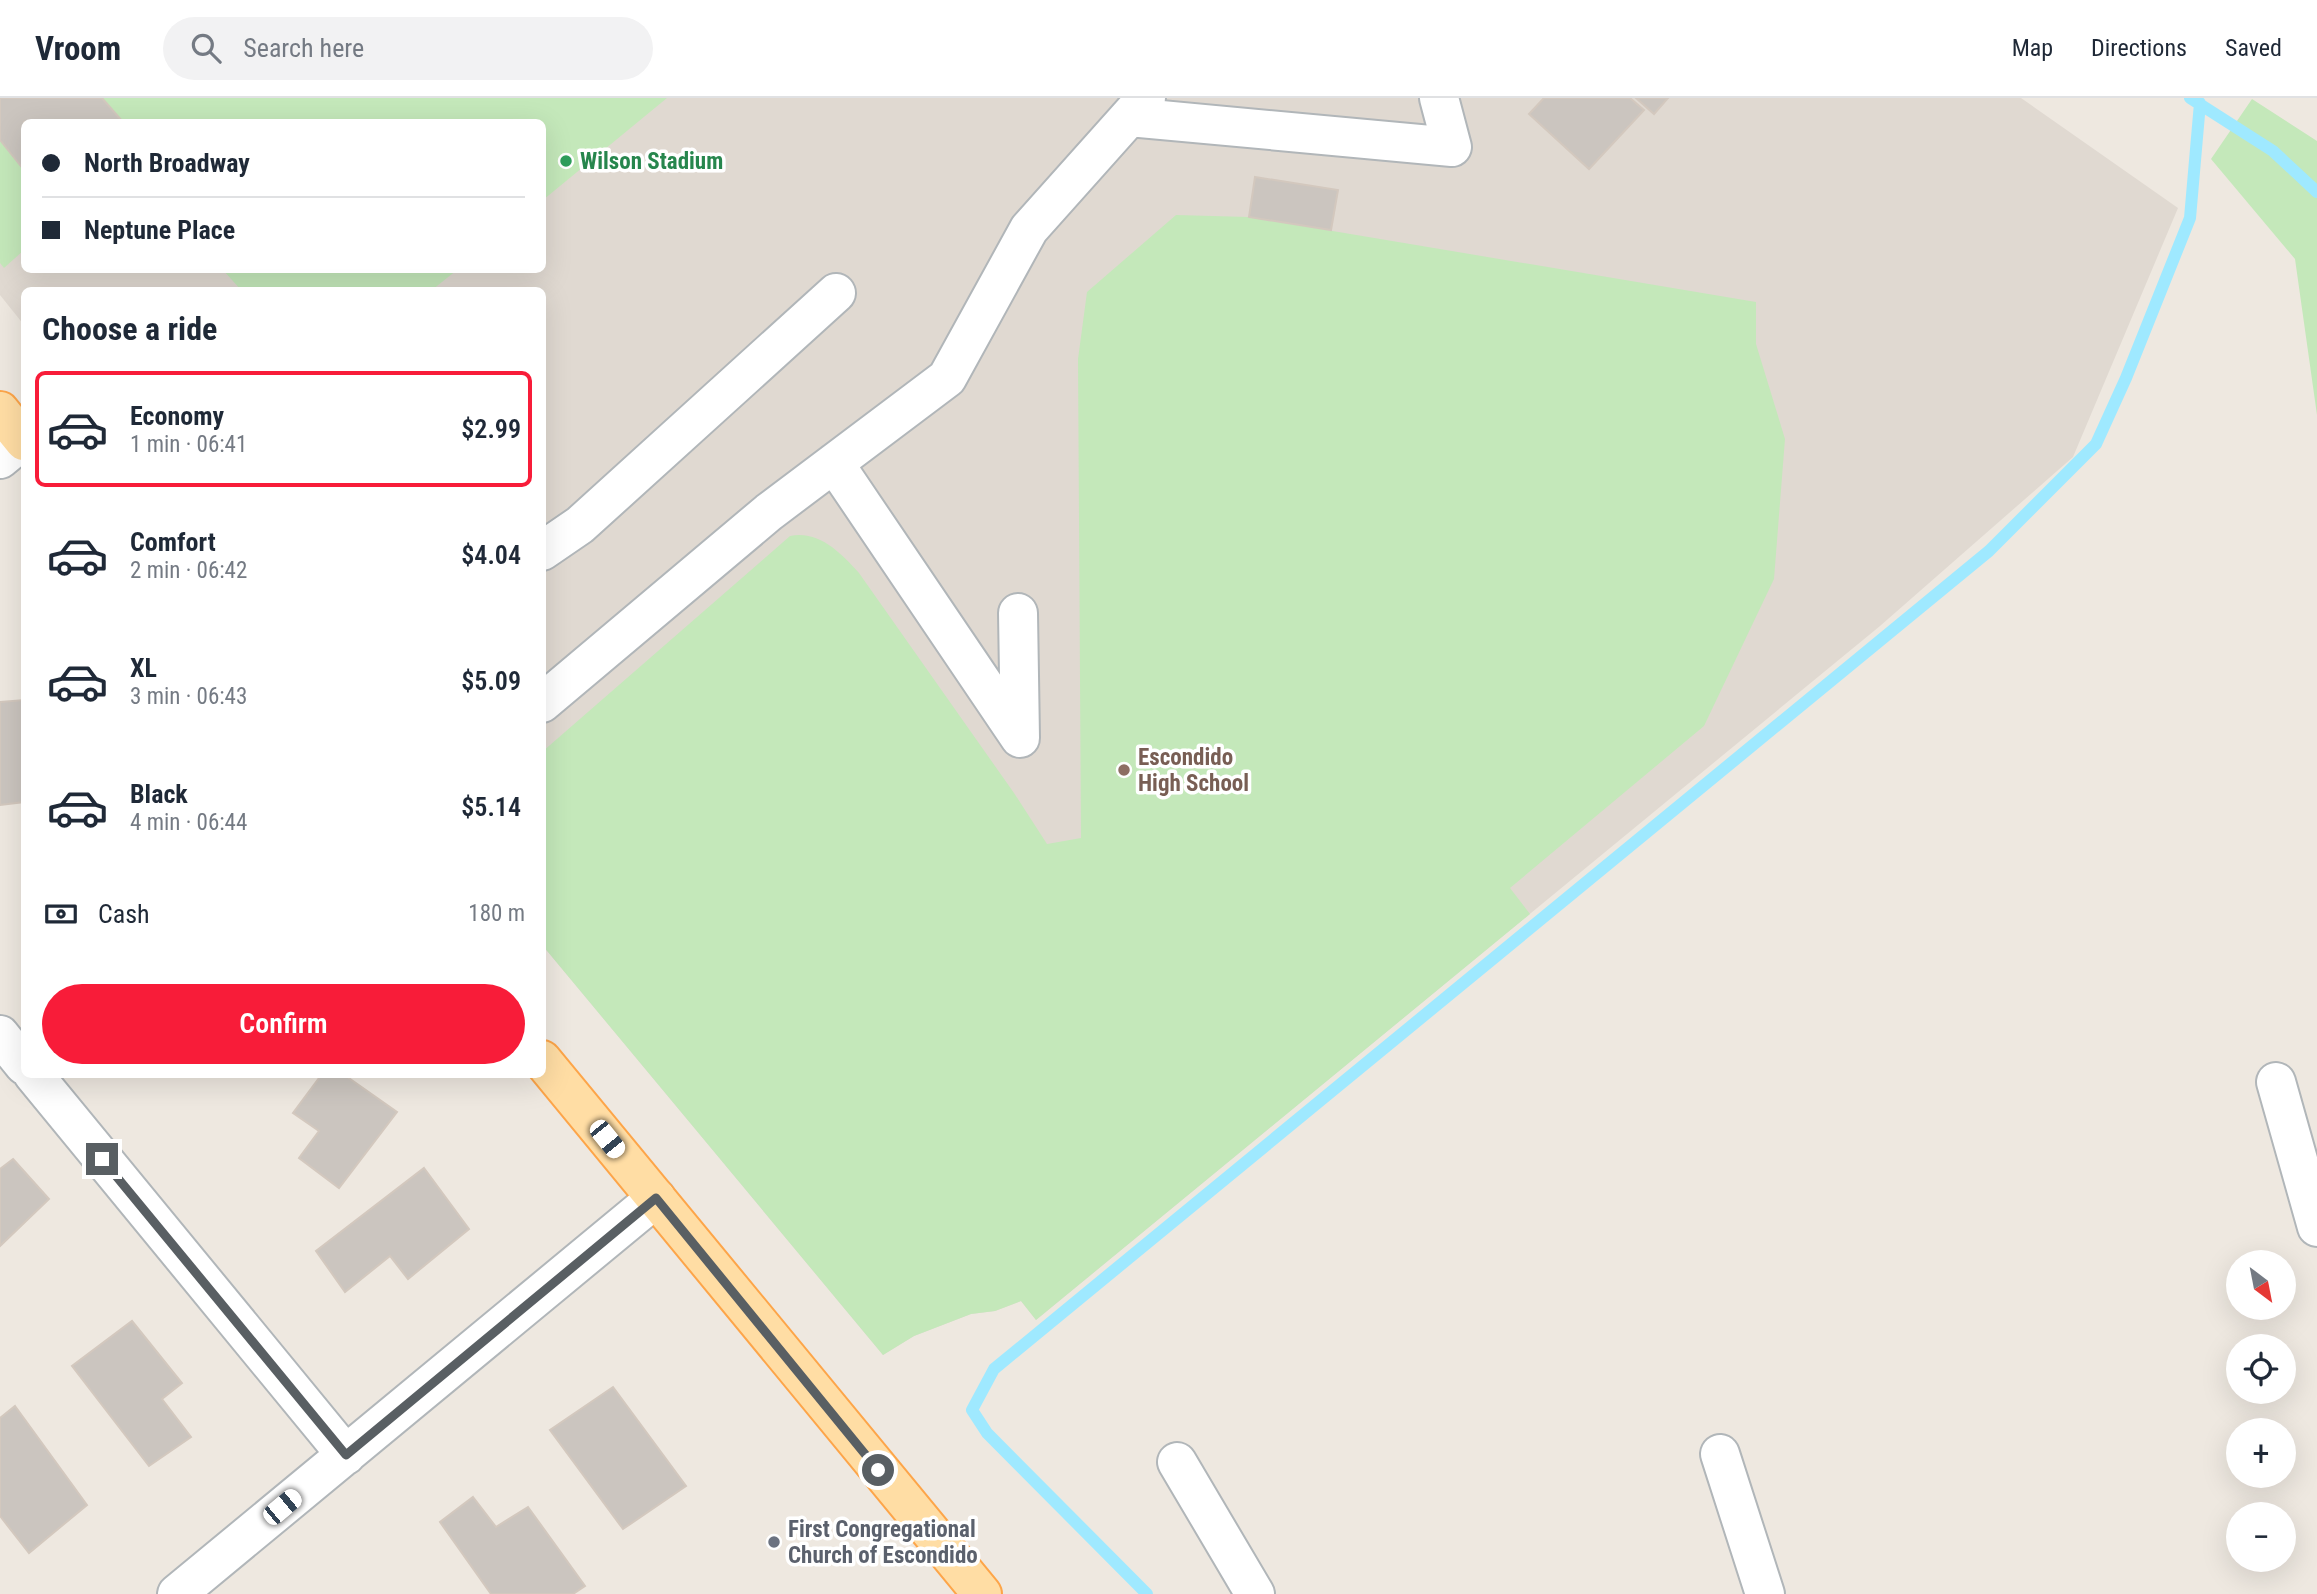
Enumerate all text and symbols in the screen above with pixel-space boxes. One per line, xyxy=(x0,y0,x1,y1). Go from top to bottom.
search box xyxy=(163,17,653,80)
text: Vroom xyxy=(35,29,121,68)
icon: search xyxy=(187,29,225,67)
text: Search here xyxy=(243,33,364,63)
text: Map xyxy=(2012,34,2053,62)
text: Directions xyxy=(2091,34,2187,62)
text: Saved xyxy=(2225,34,2282,62)
text: North Broadway xyxy=(84,148,250,178)
place label: Wilson Stadium xyxy=(580,148,723,175)
marker: Wilson Stadium xyxy=(558,153,574,169)
text: Neptune Place xyxy=(84,215,235,245)
text: Choose a ride xyxy=(42,310,217,348)
icon: car xyxy=(46,398,109,461)
text: Economy xyxy=(130,401,224,431)
text: $2.99 xyxy=(461,414,521,444)
text: 1 min · 06:41 xyxy=(130,431,247,458)
icon: car xyxy=(46,524,109,587)
text: Comfort xyxy=(130,527,216,557)
text: $4.04 xyxy=(461,540,521,570)
text: 2 min · 06:42 xyxy=(130,557,247,584)
icon: car xyxy=(46,650,109,713)
text: XL xyxy=(130,653,157,683)
text: $5.09 xyxy=(461,666,521,696)
text: 3 min · 06:43 xyxy=(130,683,247,710)
place label: Escondido High School xyxy=(1138,744,1249,797)
marker: Escondido High School xyxy=(1116,762,1132,778)
icon: car xyxy=(46,776,109,839)
text: Black xyxy=(130,779,188,809)
text: $5.14 xyxy=(461,792,521,822)
text: 4 min · 06:44 xyxy=(130,809,247,836)
icon: cash xyxy=(42,895,80,933)
text: Cash xyxy=(98,899,150,929)
text: 180 m xyxy=(468,900,525,927)
button: Confirm xyxy=(42,984,525,1064)
car xyxy=(586,1116,629,1162)
route end xyxy=(86,1143,118,1175)
north arrow xyxy=(2226,1250,2296,1320)
map controls xyxy=(2226,1250,2296,1572)
button: locate xyxy=(2226,1334,2296,1404)
button: + xyxy=(2226,1418,2296,1488)
route start xyxy=(862,1454,894,1486)
car xyxy=(260,1485,305,1529)
button: − xyxy=(2226,1502,2296,1572)
place label: First Congregational Church of Escondido xyxy=(788,1516,978,1569)
marker: First Congregational Church of Escondido xyxy=(766,1534,782,1550)

